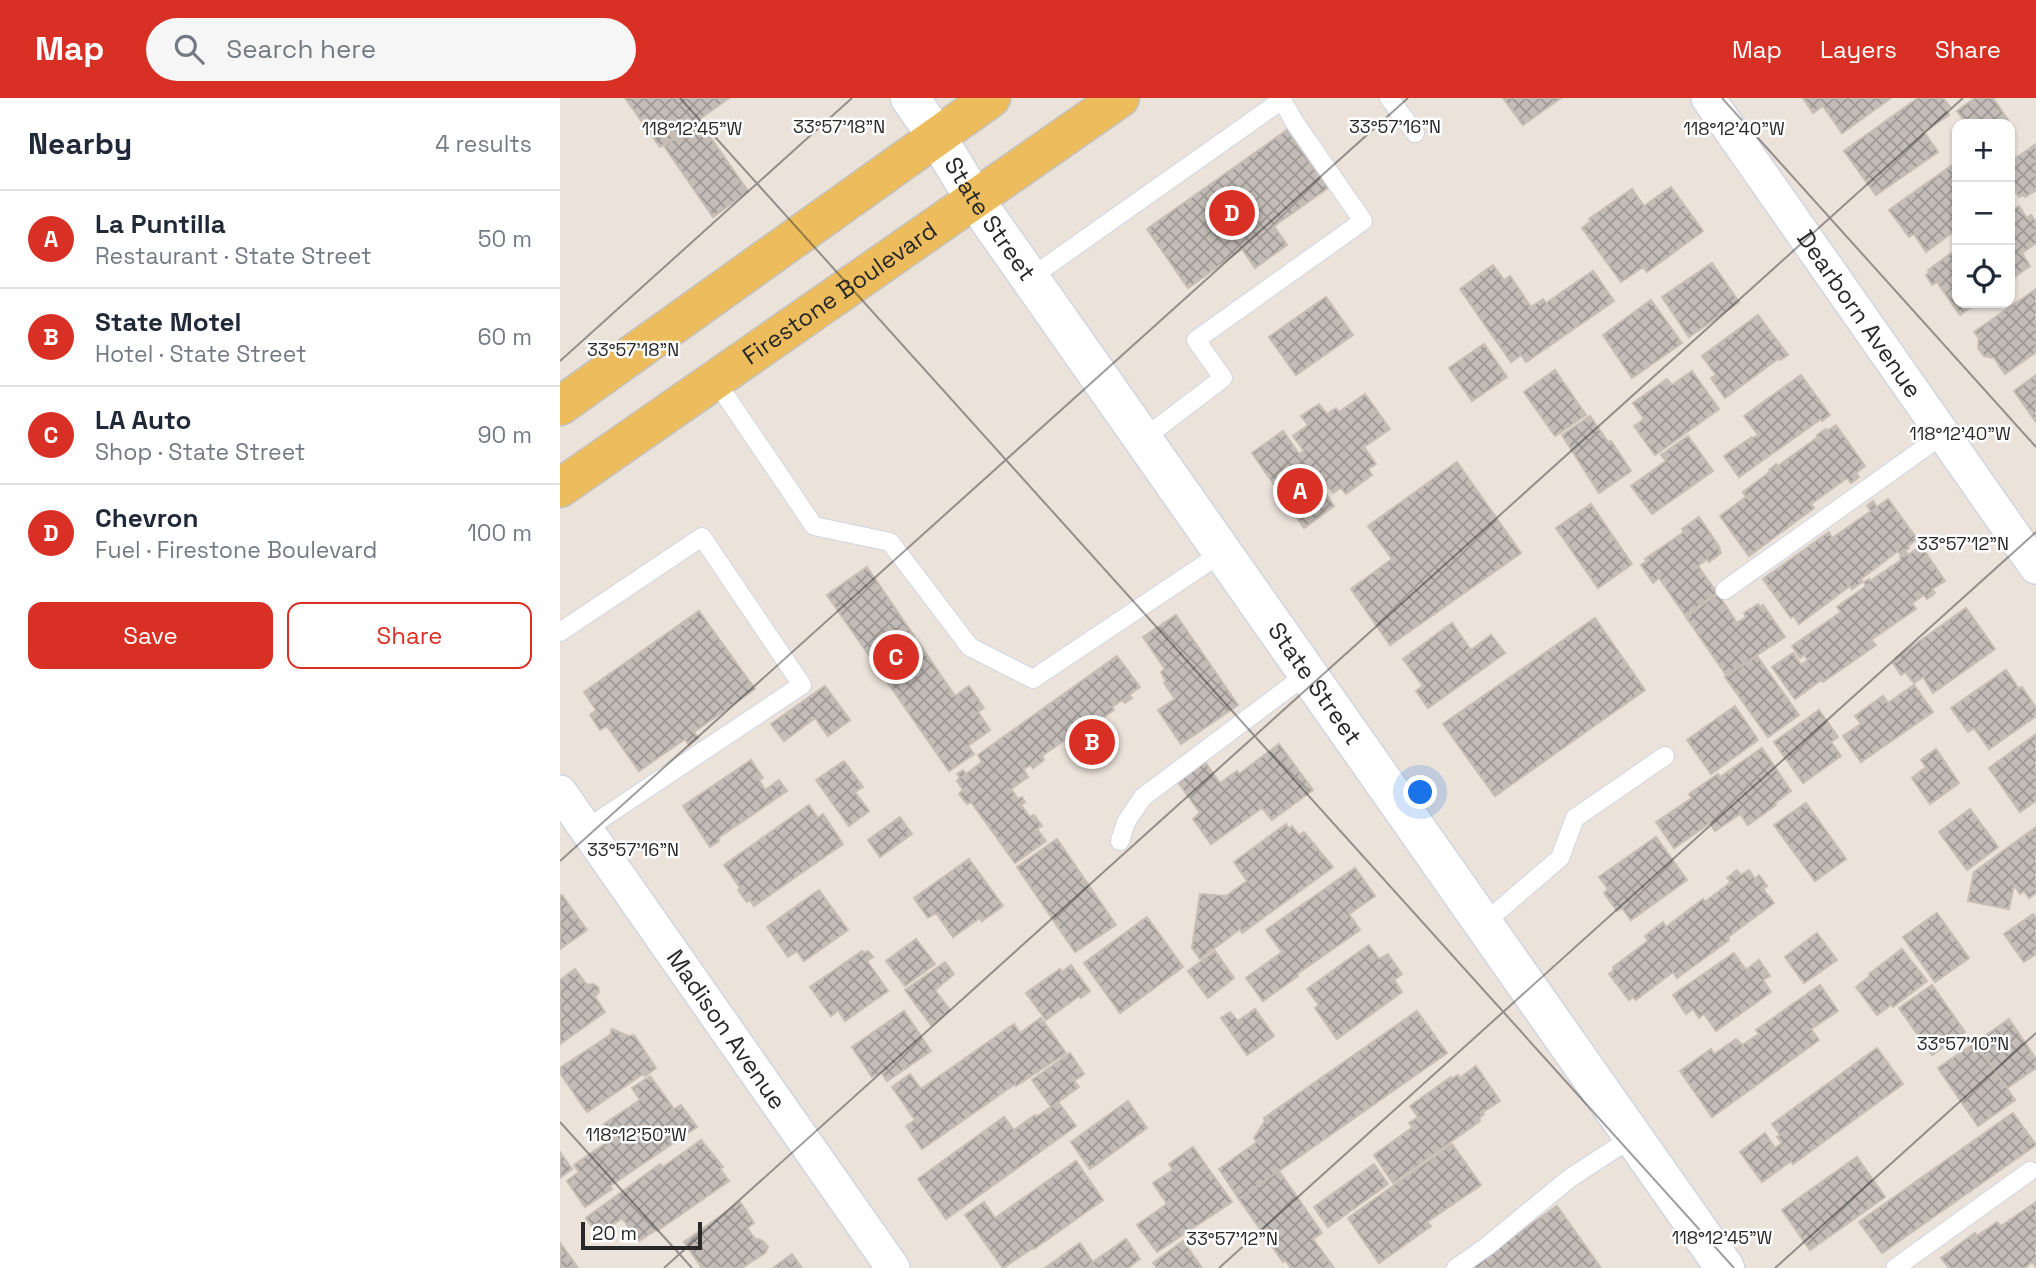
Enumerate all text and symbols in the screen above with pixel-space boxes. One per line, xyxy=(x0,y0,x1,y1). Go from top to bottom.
search box xyxy=(146,18,636,81)
text: Map xyxy=(35,28,104,70)
icon: search xyxy=(170,30,208,68)
text: Search here xyxy=(226,32,376,66)
text: Map xyxy=(1732,34,1782,65)
text: Layers xyxy=(1820,34,1897,65)
text: Share xyxy=(1935,34,2001,65)
text: 33°57'18"N xyxy=(793,115,885,138)
text: 33°57'16"N xyxy=(1349,115,1441,138)
text: 118°12'45"W xyxy=(642,117,743,140)
text: 118°12'40"W xyxy=(1683,117,1785,140)
map controls xyxy=(1952,119,2015,308)
button: + xyxy=(1952,119,2015,182)
text: Nearby xyxy=(28,124,132,163)
text: 4 results xyxy=(435,129,532,159)
street label: State Street xyxy=(938,151,1043,287)
button: − xyxy=(1952,182,2015,245)
pin: D xyxy=(1209,187,1255,239)
text: La Puntilla xyxy=(95,207,226,241)
street label: Firestone Boulevard xyxy=(736,214,943,371)
text: A xyxy=(44,224,58,254)
text: 50 m xyxy=(478,224,532,254)
street label: Dearborn Avenue xyxy=(1790,224,1929,404)
text: Restaurant · State Street xyxy=(95,241,372,271)
button: locate xyxy=(1952,245,2015,308)
text: State Motel xyxy=(95,305,241,339)
text: B xyxy=(43,322,59,352)
text: 60 m xyxy=(477,322,532,352)
text: 33°57'18"N xyxy=(587,338,679,361)
text: Hotel · State Street xyxy=(95,339,306,369)
text: LA Auto xyxy=(95,403,191,437)
text: C xyxy=(44,420,58,450)
text: 90 m xyxy=(477,420,532,450)
text: 118°12'40"W xyxy=(1909,422,2011,445)
text: Shop · State Street xyxy=(95,437,305,467)
pin: A xyxy=(1277,465,1323,517)
text: Chevron xyxy=(95,501,198,535)
text: D xyxy=(43,518,59,548)
text: 100 m xyxy=(467,518,532,548)
text: 33°57'12"N xyxy=(1917,532,2009,555)
text: Fuel · Firestone Boulevard xyxy=(95,535,377,565)
button: Save xyxy=(28,602,273,669)
button: Share xyxy=(287,602,532,669)
street label: State Street xyxy=(1261,616,1369,751)
pin: C xyxy=(873,631,919,683)
pin: B xyxy=(1069,716,1115,768)
your location xyxy=(1403,775,1437,809)
text: 33°57'16"N xyxy=(587,838,679,861)
street label: Madison Avenue xyxy=(660,943,793,1115)
text: 33°57'10"N xyxy=(1917,1032,2009,1055)
text: 118°12'50"W xyxy=(585,1123,687,1146)
scale bar xyxy=(581,1219,702,1251)
text: 20 m xyxy=(592,1221,637,1246)
text: 118°12'45"W xyxy=(1672,1226,1773,1249)
text: 33°57'12"N xyxy=(1186,1227,1278,1250)

